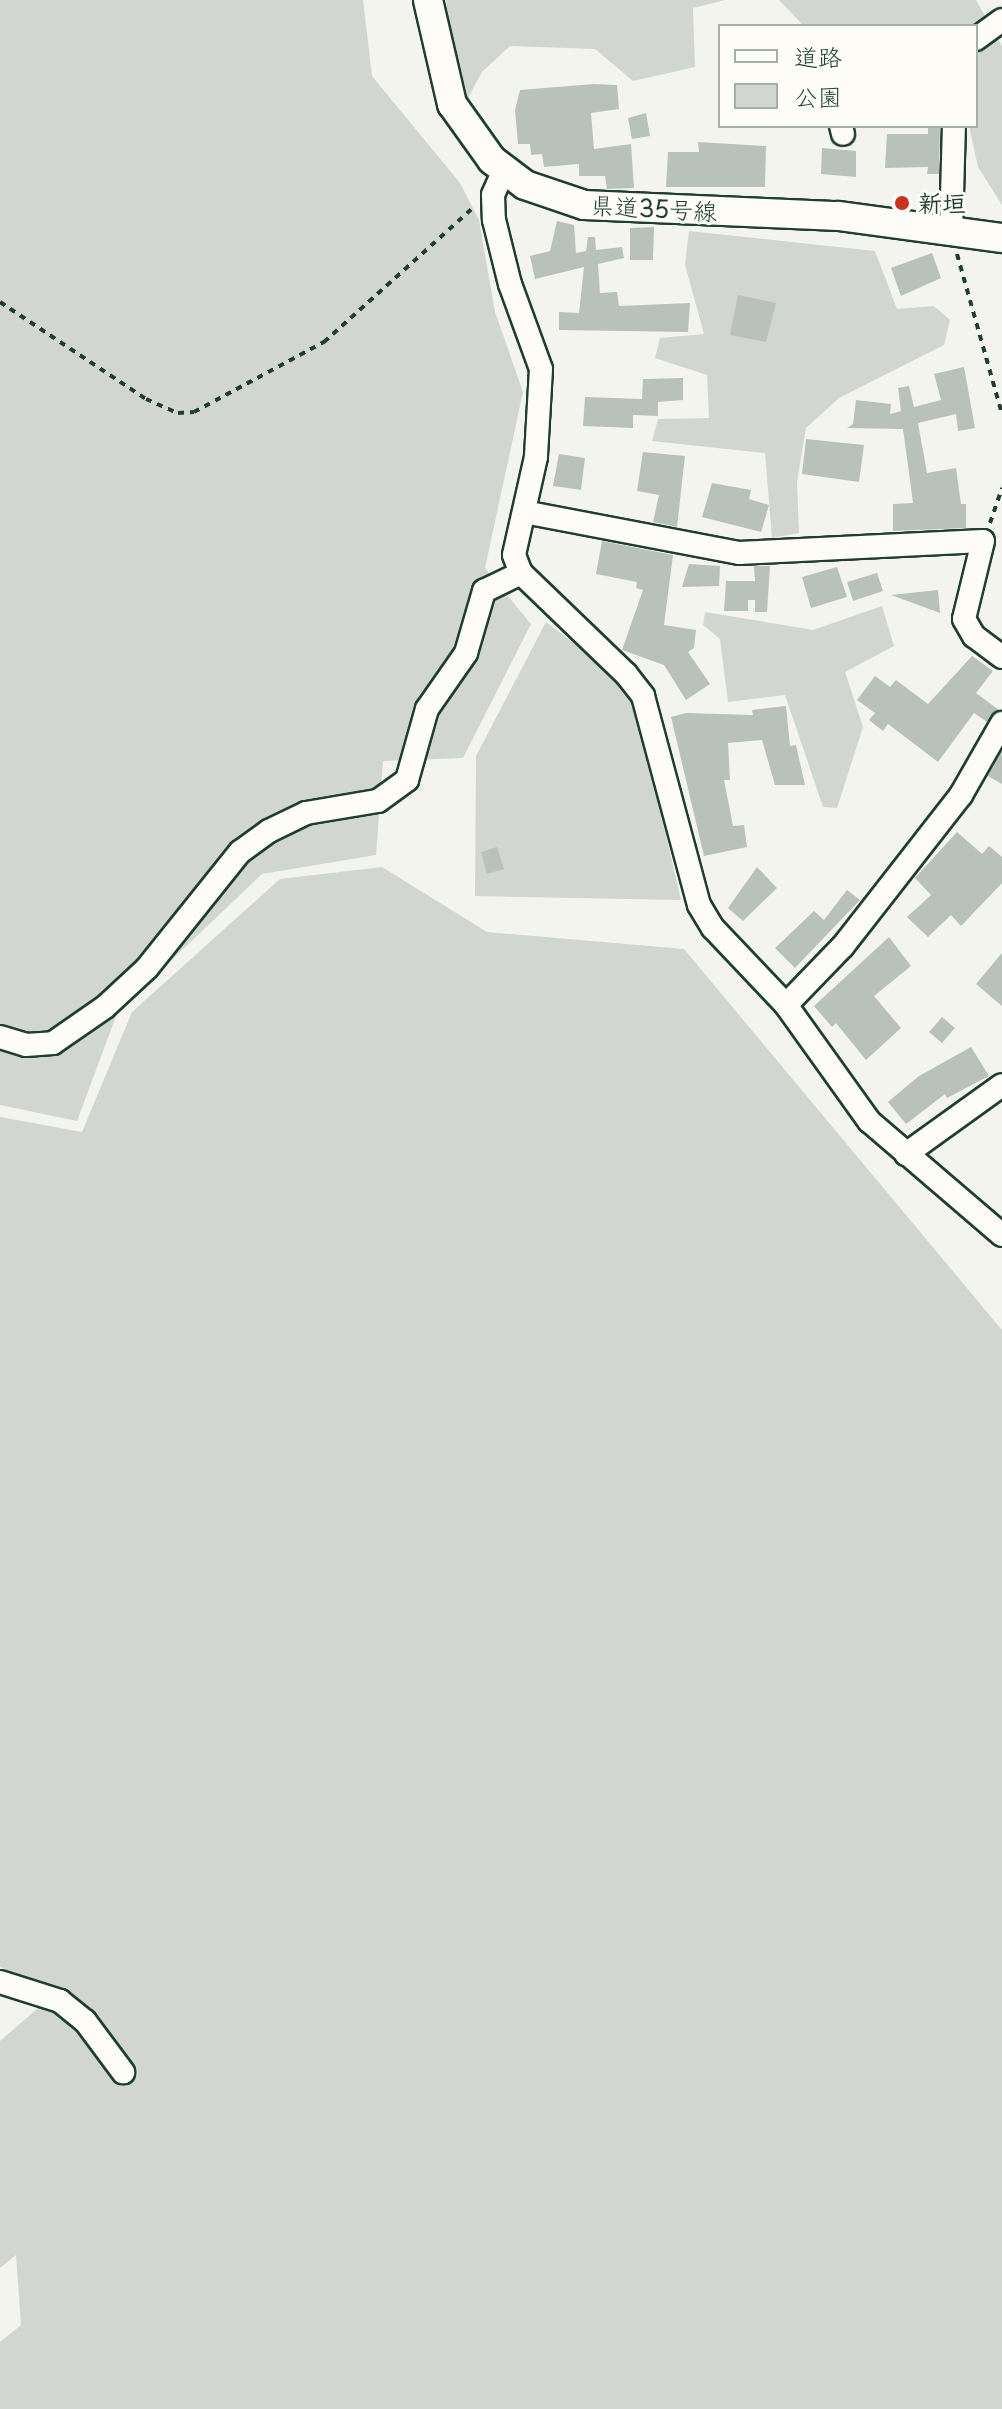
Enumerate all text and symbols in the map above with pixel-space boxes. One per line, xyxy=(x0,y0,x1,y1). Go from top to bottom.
legend xyxy=(718,24,978,128)
text: 道路 xyxy=(794,38,842,74)
text: 公園 xyxy=(794,78,842,114)
place label: 新垣 xyxy=(918,189,966,217)
street label: 県道35号線 xyxy=(590,190,718,226)
marker: 新垣 xyxy=(893,194,911,212)

